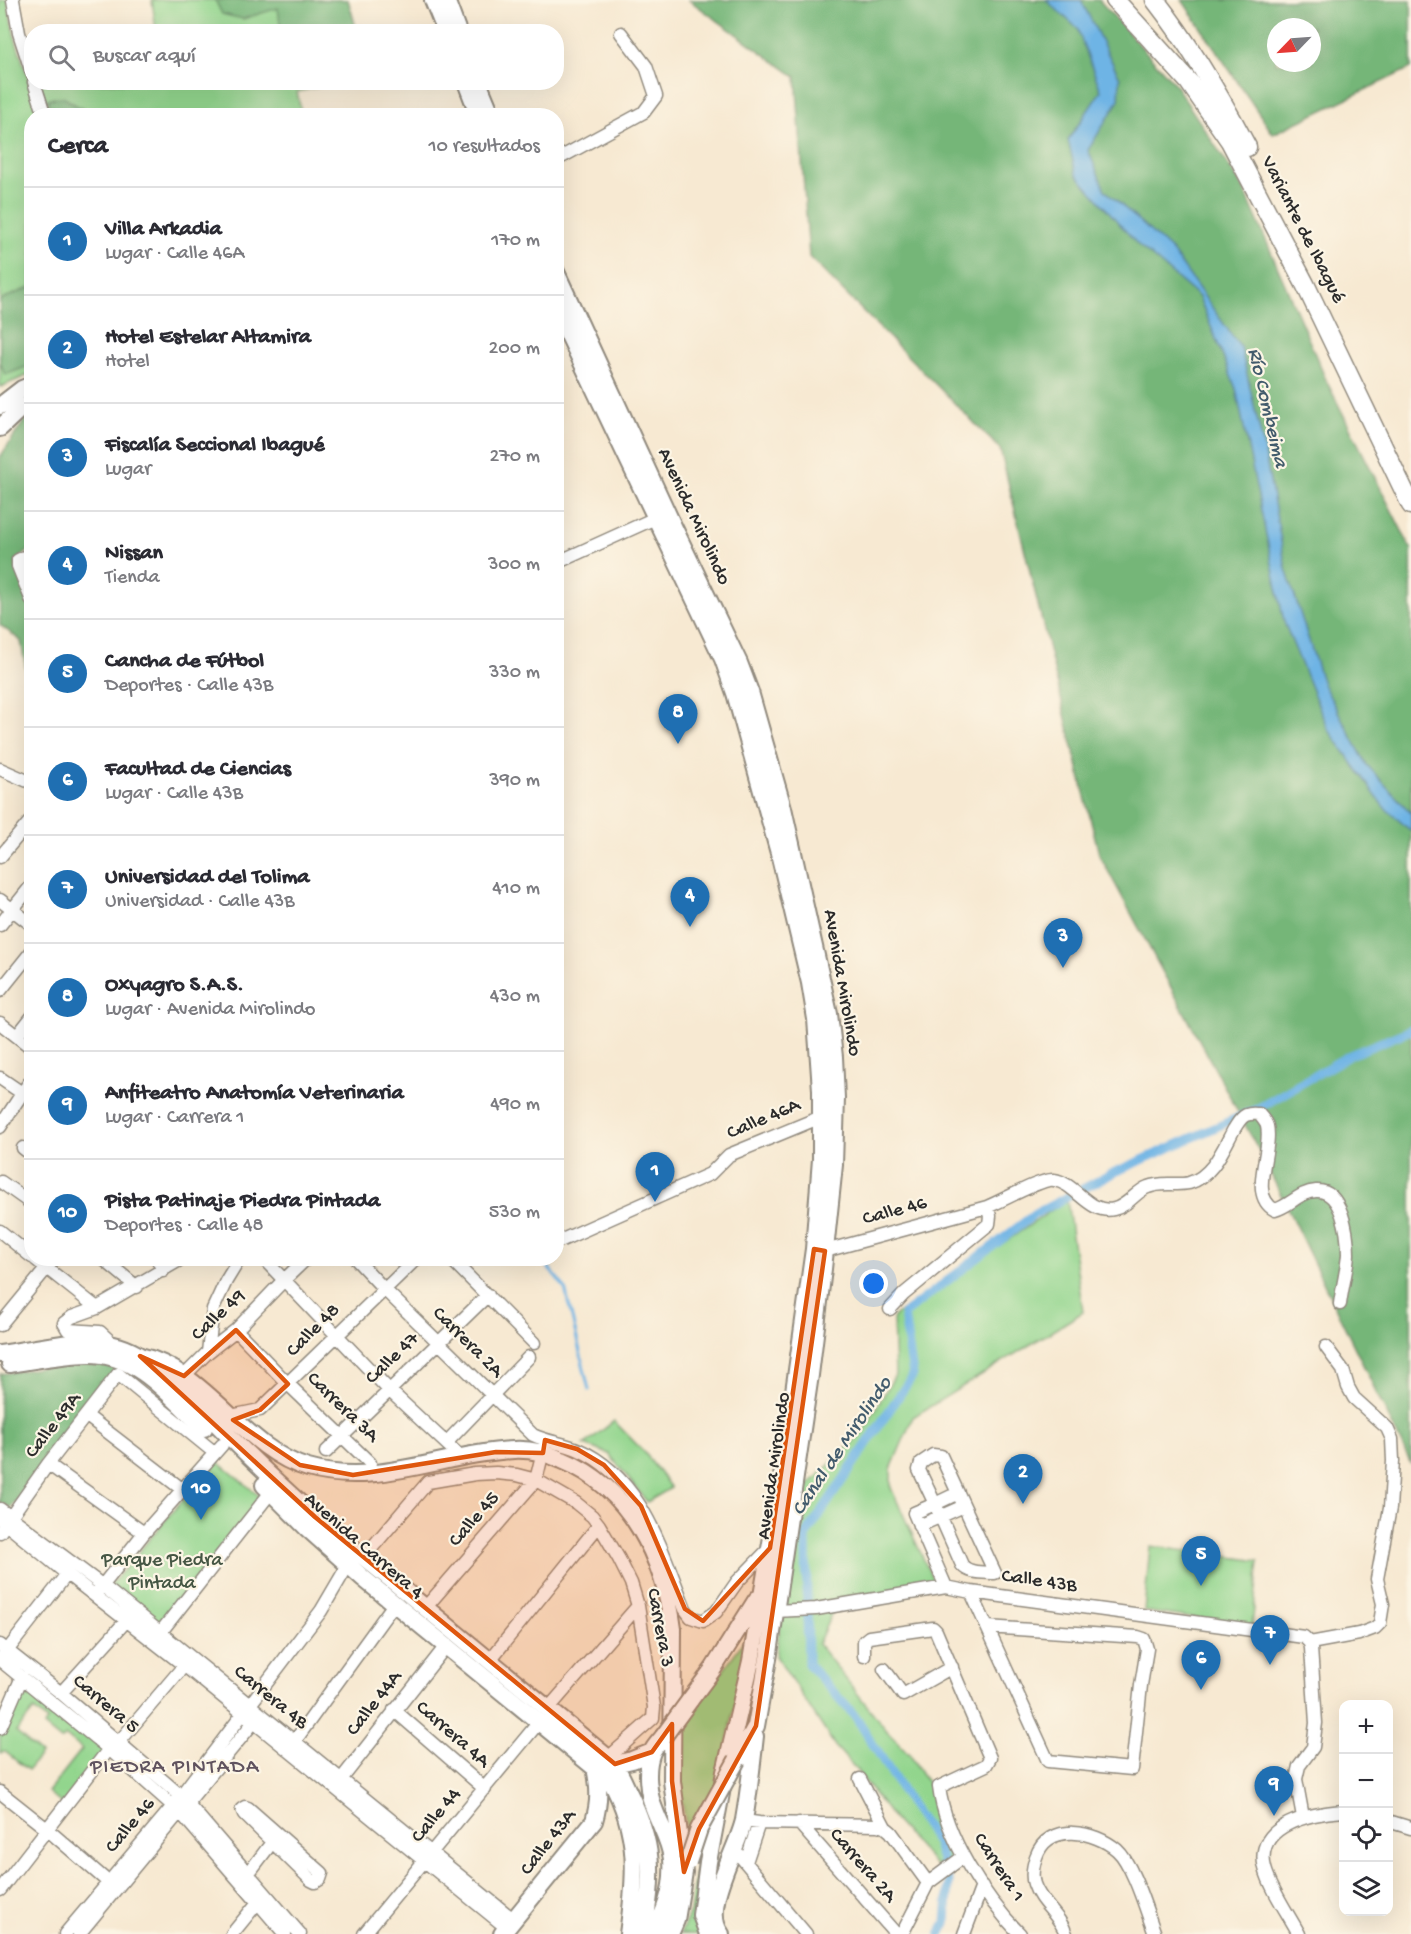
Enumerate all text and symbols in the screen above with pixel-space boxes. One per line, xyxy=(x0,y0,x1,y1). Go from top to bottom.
north arrow xyxy=(1267,18,1321,72)
search box xyxy=(24,24,564,90)
icon: search xyxy=(45,41,78,74)
text: Buscar aquí xyxy=(93,44,196,70)
text: Cerca xyxy=(48,132,108,163)
text: 10 resultados xyxy=(429,136,540,159)
street label: Variante de Ibagué xyxy=(1255,152,1349,308)
text: Villa Arkadia xyxy=(105,217,222,243)
text: 1 xyxy=(63,230,72,253)
text: 170 m xyxy=(491,230,540,253)
text: Lugar · Calle 46A xyxy=(105,243,244,266)
text: Hotel Estelar Altamira xyxy=(105,325,311,351)
text: 2 xyxy=(63,338,72,361)
text: 200 m xyxy=(489,338,540,361)
water label: Río Combeima xyxy=(1240,346,1292,471)
text: Hotel xyxy=(105,351,150,374)
text: Fiscalía Seccional Ibagué xyxy=(105,433,325,459)
street label: Avenida Mirolindo xyxy=(651,445,735,589)
text: 3 xyxy=(62,446,73,469)
text: 270 m xyxy=(490,446,540,469)
text: Lugar xyxy=(105,459,151,482)
text: Nissan xyxy=(105,541,163,567)
text: 4 xyxy=(63,554,72,577)
text: 300 m xyxy=(488,554,540,577)
text: Tienda xyxy=(105,567,160,590)
text: Cancha de Fútbol xyxy=(105,649,264,675)
text: 5 xyxy=(62,662,73,685)
text: 330 m xyxy=(489,662,540,685)
text: Deportes · Calle 43B xyxy=(105,675,273,698)
pin: 8 xyxy=(658,694,698,744)
text: Facultad de Ciencias xyxy=(105,757,291,783)
text: 6 xyxy=(62,770,73,793)
text: 390 m xyxy=(489,770,540,793)
text: Lugar · Calle 43B xyxy=(105,783,243,806)
text: Universidad del Tolima xyxy=(105,865,309,891)
text: 7 xyxy=(62,878,73,901)
text: 410 m xyxy=(492,878,540,901)
pin: 4 xyxy=(670,878,710,927)
text: Universidad · Calle 43B xyxy=(105,891,294,914)
street label: Avenida Mirolindo xyxy=(817,908,865,1058)
pin: 3 xyxy=(1044,918,1082,968)
text: Oxyagro S.A.S. xyxy=(105,973,244,999)
text: 8 xyxy=(62,986,73,1009)
text: 430 m xyxy=(490,986,540,1009)
text: Lugar · Avenida Mirolindo xyxy=(105,999,315,1022)
text: Anfiteatro Anatomía Veterinaria xyxy=(105,1081,404,1107)
text: 9 xyxy=(62,1094,73,1117)
text: 490 m xyxy=(490,1094,540,1117)
street label: Calle 46A xyxy=(724,1094,805,1146)
text: Lugar · Carrera 1 xyxy=(105,1107,244,1130)
pin: 1 xyxy=(636,1152,674,1202)
text: Pista Patinaje Piedra Pintada xyxy=(105,1189,380,1215)
street label: Calle 46 xyxy=(860,1192,930,1232)
text: 10 xyxy=(58,1202,77,1225)
text: 530 m xyxy=(489,1202,540,1225)
text: Deportes · Calle 48 xyxy=(105,1215,264,1238)
your location xyxy=(859,1269,888,1298)
street label: Calle 49 xyxy=(187,1285,251,1347)
street label: Calle 48 xyxy=(282,1299,346,1363)
street label: Carrera 2A xyxy=(427,1303,508,1384)
street label: Calle 47 xyxy=(361,1328,425,1390)
street label: Carrera 3A xyxy=(301,1368,384,1449)
water label: Canal de Mirolindo xyxy=(787,1372,899,1521)
street label: Calle 49A xyxy=(21,1388,88,1463)
street label: Avenida Mirolindo xyxy=(753,1391,797,1541)
pin: 2 xyxy=(1004,1454,1042,1504)
pin: 10 xyxy=(182,1470,220,1520)
street label: Calle 45 xyxy=(445,1488,505,1552)
street label: Avenida Carrera 4 xyxy=(298,1489,428,1606)
pin: 5 xyxy=(1182,1536,1220,1586)
park label: Parque Piedra Pintada xyxy=(100,1550,224,1596)
street label: Calle 43B xyxy=(1000,1565,1079,1599)
street label: Carrera 3 xyxy=(640,1587,678,1669)
pin: 7 xyxy=(1250,1616,1290,1665)
pin: 6 xyxy=(1182,1640,1220,1690)
street label: Carrera 4B xyxy=(228,1661,312,1735)
street label: Calle 44A xyxy=(342,1666,408,1741)
street label: Carrera 5 xyxy=(67,1671,143,1739)
street label: Carrera 4A xyxy=(410,1697,495,1774)
map controls xyxy=(1339,1700,1393,1916)
button: + xyxy=(1339,1700,1393,1754)
button: − xyxy=(1339,1754,1393,1808)
district label: PIEDRA PINTADA xyxy=(89,1756,260,1781)
pin: 9 xyxy=(1254,1766,1294,1816)
street label: Calle 44 xyxy=(407,1783,467,1848)
street label: Calle 46 xyxy=(101,1793,161,1858)
street label: Calle 43A xyxy=(516,1804,583,1881)
button: locate xyxy=(1339,1808,1393,1862)
street label: Carrera 2A xyxy=(823,1824,901,1909)
street label: Carrera 1 xyxy=(967,1829,1029,1907)
button: layers xyxy=(1339,1862,1393,1916)

